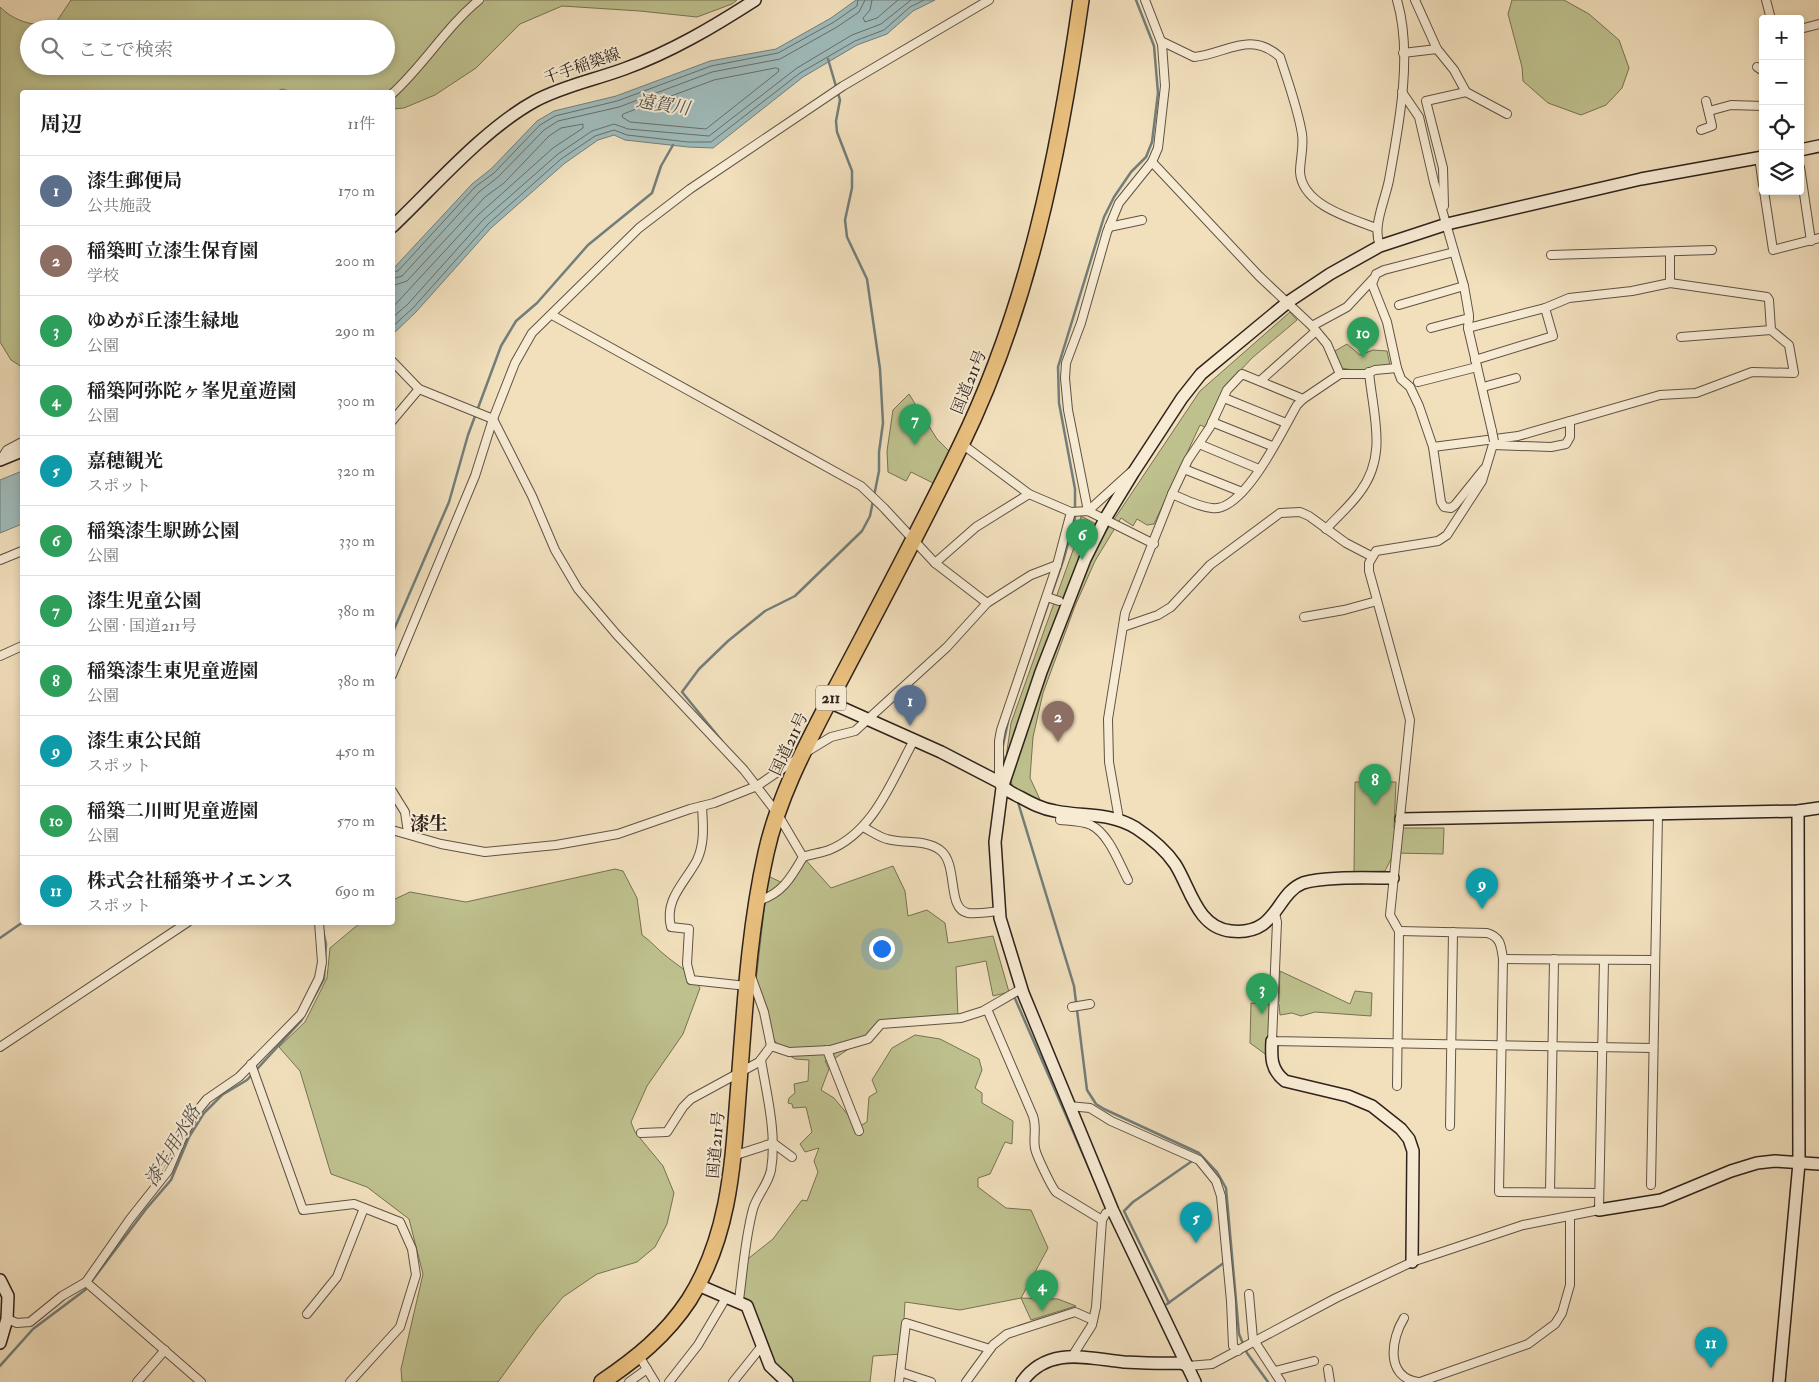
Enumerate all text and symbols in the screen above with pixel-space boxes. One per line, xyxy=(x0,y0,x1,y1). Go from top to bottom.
map controls xyxy=(1759,15,1804,195)
button: + xyxy=(1759,15,1804,60)
search box xyxy=(20,20,395,75)
icon: search xyxy=(38,34,66,62)
text: ここで検索 xyxy=(78,38,173,62)
street label: 千手稲築線 xyxy=(541,44,623,88)
button: − xyxy=(1759,60,1804,105)
water label: 遠賀川 xyxy=(635,89,693,121)
button: locate xyxy=(1759,105,1804,150)
text: 周辺 xyxy=(40,111,82,138)
text: 11件 xyxy=(348,114,375,134)
button: layers xyxy=(1759,150,1804,195)
text: 漆生郵便局 xyxy=(87,169,182,193)
text: 1 xyxy=(53,181,59,201)
text: 170 m xyxy=(338,181,375,201)
text: 公共施設 xyxy=(87,196,151,216)
text: 稲築町立漆生保育園 xyxy=(87,239,258,263)
text: 2 xyxy=(52,251,60,271)
text: 200 m xyxy=(335,251,375,271)
text: 学校 xyxy=(87,266,119,286)
text: ゆめが丘漆生緑地 xyxy=(87,309,239,333)
pin: 10 xyxy=(1347,317,1379,358)
text: 3 xyxy=(53,321,59,341)
text: 290 m xyxy=(335,321,375,341)
text: 公園 xyxy=(87,336,119,356)
street label: 国道211号 xyxy=(947,347,991,417)
text: 稲築阿弥陀ヶ峯児童遊園 xyxy=(87,379,296,403)
text: 4 xyxy=(52,391,60,411)
text: 300 m xyxy=(337,391,375,411)
pin: 7 xyxy=(899,404,931,445)
text: 公園 xyxy=(87,406,119,426)
text: 嘉穂観光 xyxy=(87,449,163,473)
text: 5 xyxy=(52,461,60,481)
text: 320 m xyxy=(337,461,375,481)
text: スポット xyxy=(87,476,151,496)
text: 稲築漆生駅跡公園 xyxy=(87,519,239,543)
pin: 6 xyxy=(1066,519,1098,560)
text: 6 xyxy=(52,531,60,551)
text: 330 m xyxy=(339,531,375,551)
text: 公園 xyxy=(87,546,119,566)
text: 漆生児童公園 xyxy=(87,589,201,613)
text: 7 xyxy=(52,601,60,621)
text: 380 m xyxy=(337,601,375,621)
text: 公園 · 国道211号 xyxy=(87,616,196,636)
text: 稲築漆生東児童遊園 xyxy=(87,659,258,683)
text: 8 xyxy=(52,671,60,691)
text: 380 m xyxy=(337,671,375,691)
pin: 1 xyxy=(894,685,926,726)
text: 公園 xyxy=(87,686,119,706)
road number: 211 xyxy=(816,686,846,710)
pin: 2 xyxy=(1042,701,1074,742)
street label: 国道211号 xyxy=(766,709,812,779)
text: 漆生東公民館 xyxy=(87,729,201,753)
text: 9 xyxy=(52,741,60,761)
text: 450 m xyxy=(336,741,375,761)
text: スポット xyxy=(87,756,151,776)
pin: 8 xyxy=(1359,764,1391,805)
text: 稲築二川町児童遊園 xyxy=(87,799,258,823)
text: 10 xyxy=(49,811,63,831)
text: 570 m xyxy=(337,811,375,831)
district label: 漆生 xyxy=(410,812,448,836)
text: 公園 xyxy=(87,826,119,846)
pin: 9 xyxy=(1466,868,1498,909)
text: 株式会社稲築サイエンス xyxy=(87,869,293,893)
text: 11 xyxy=(50,881,62,901)
text: 690 m xyxy=(335,881,375,901)
text: スポット xyxy=(87,896,151,916)
your location xyxy=(869,936,895,962)
pin: 3 xyxy=(1246,973,1278,1014)
water label: 漆生用水路 xyxy=(140,1100,207,1190)
street label: 国道211号 xyxy=(703,1110,729,1180)
pin: 5 xyxy=(1180,1202,1212,1243)
pin: 4 xyxy=(1026,1270,1058,1311)
pin: 11 xyxy=(1695,1327,1727,1368)

